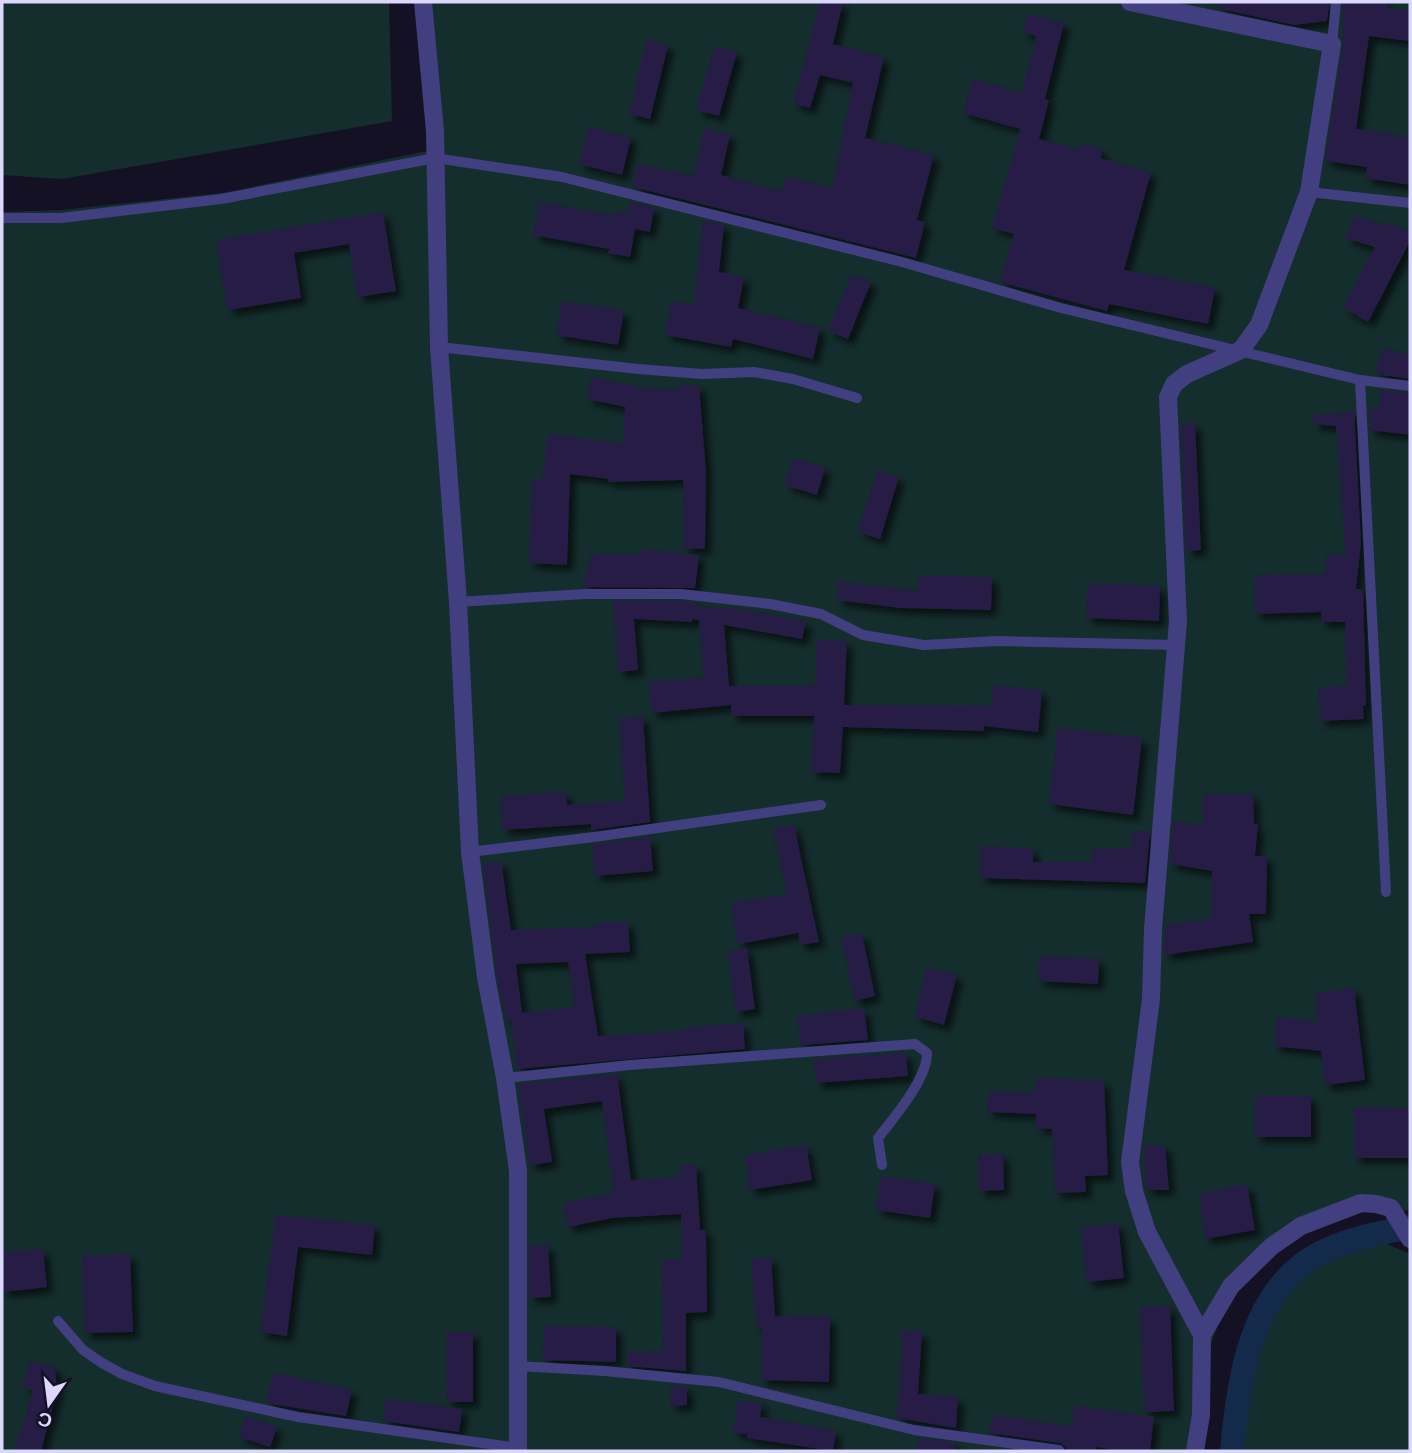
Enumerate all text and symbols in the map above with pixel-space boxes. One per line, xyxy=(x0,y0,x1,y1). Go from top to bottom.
north arrow xyxy=(14,1369,84,1439)
text: С xyxy=(35,1407,54,1433)

